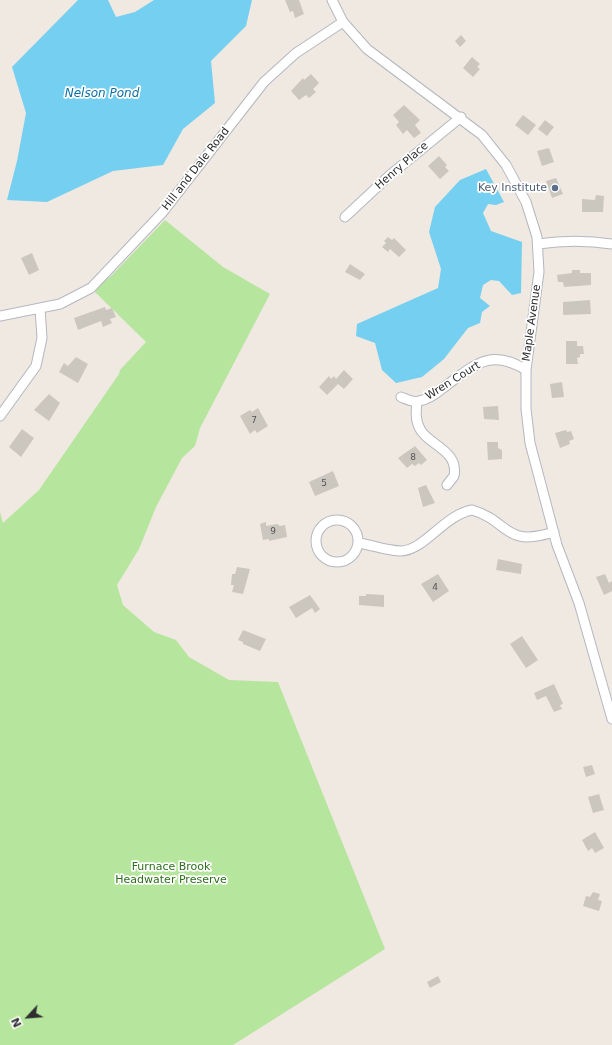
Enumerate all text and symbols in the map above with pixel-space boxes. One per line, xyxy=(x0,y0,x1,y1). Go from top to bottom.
water label: Nelson Pond xyxy=(65,87,139,101)
street label: Hill and Dale Road xyxy=(160,125,232,213)
street label: Henry Place xyxy=(373,139,431,193)
place label: Key Institute xyxy=(478,181,547,195)
marker: Key Institute xyxy=(550,183,560,193)
street label: Maple Avenue xyxy=(520,284,544,362)
street label: Wren Court xyxy=(423,359,483,403)
house number: 7 xyxy=(251,416,257,426)
house number: 8 xyxy=(410,453,416,463)
house number: 5 xyxy=(321,479,327,489)
house number: 9 xyxy=(270,527,276,537)
house number: 4 xyxy=(432,583,438,593)
park label: Furnace Brook Headwater Preserve xyxy=(115,860,227,886)
north arrow xyxy=(8,997,48,1037)
text: N xyxy=(9,1015,25,1029)

